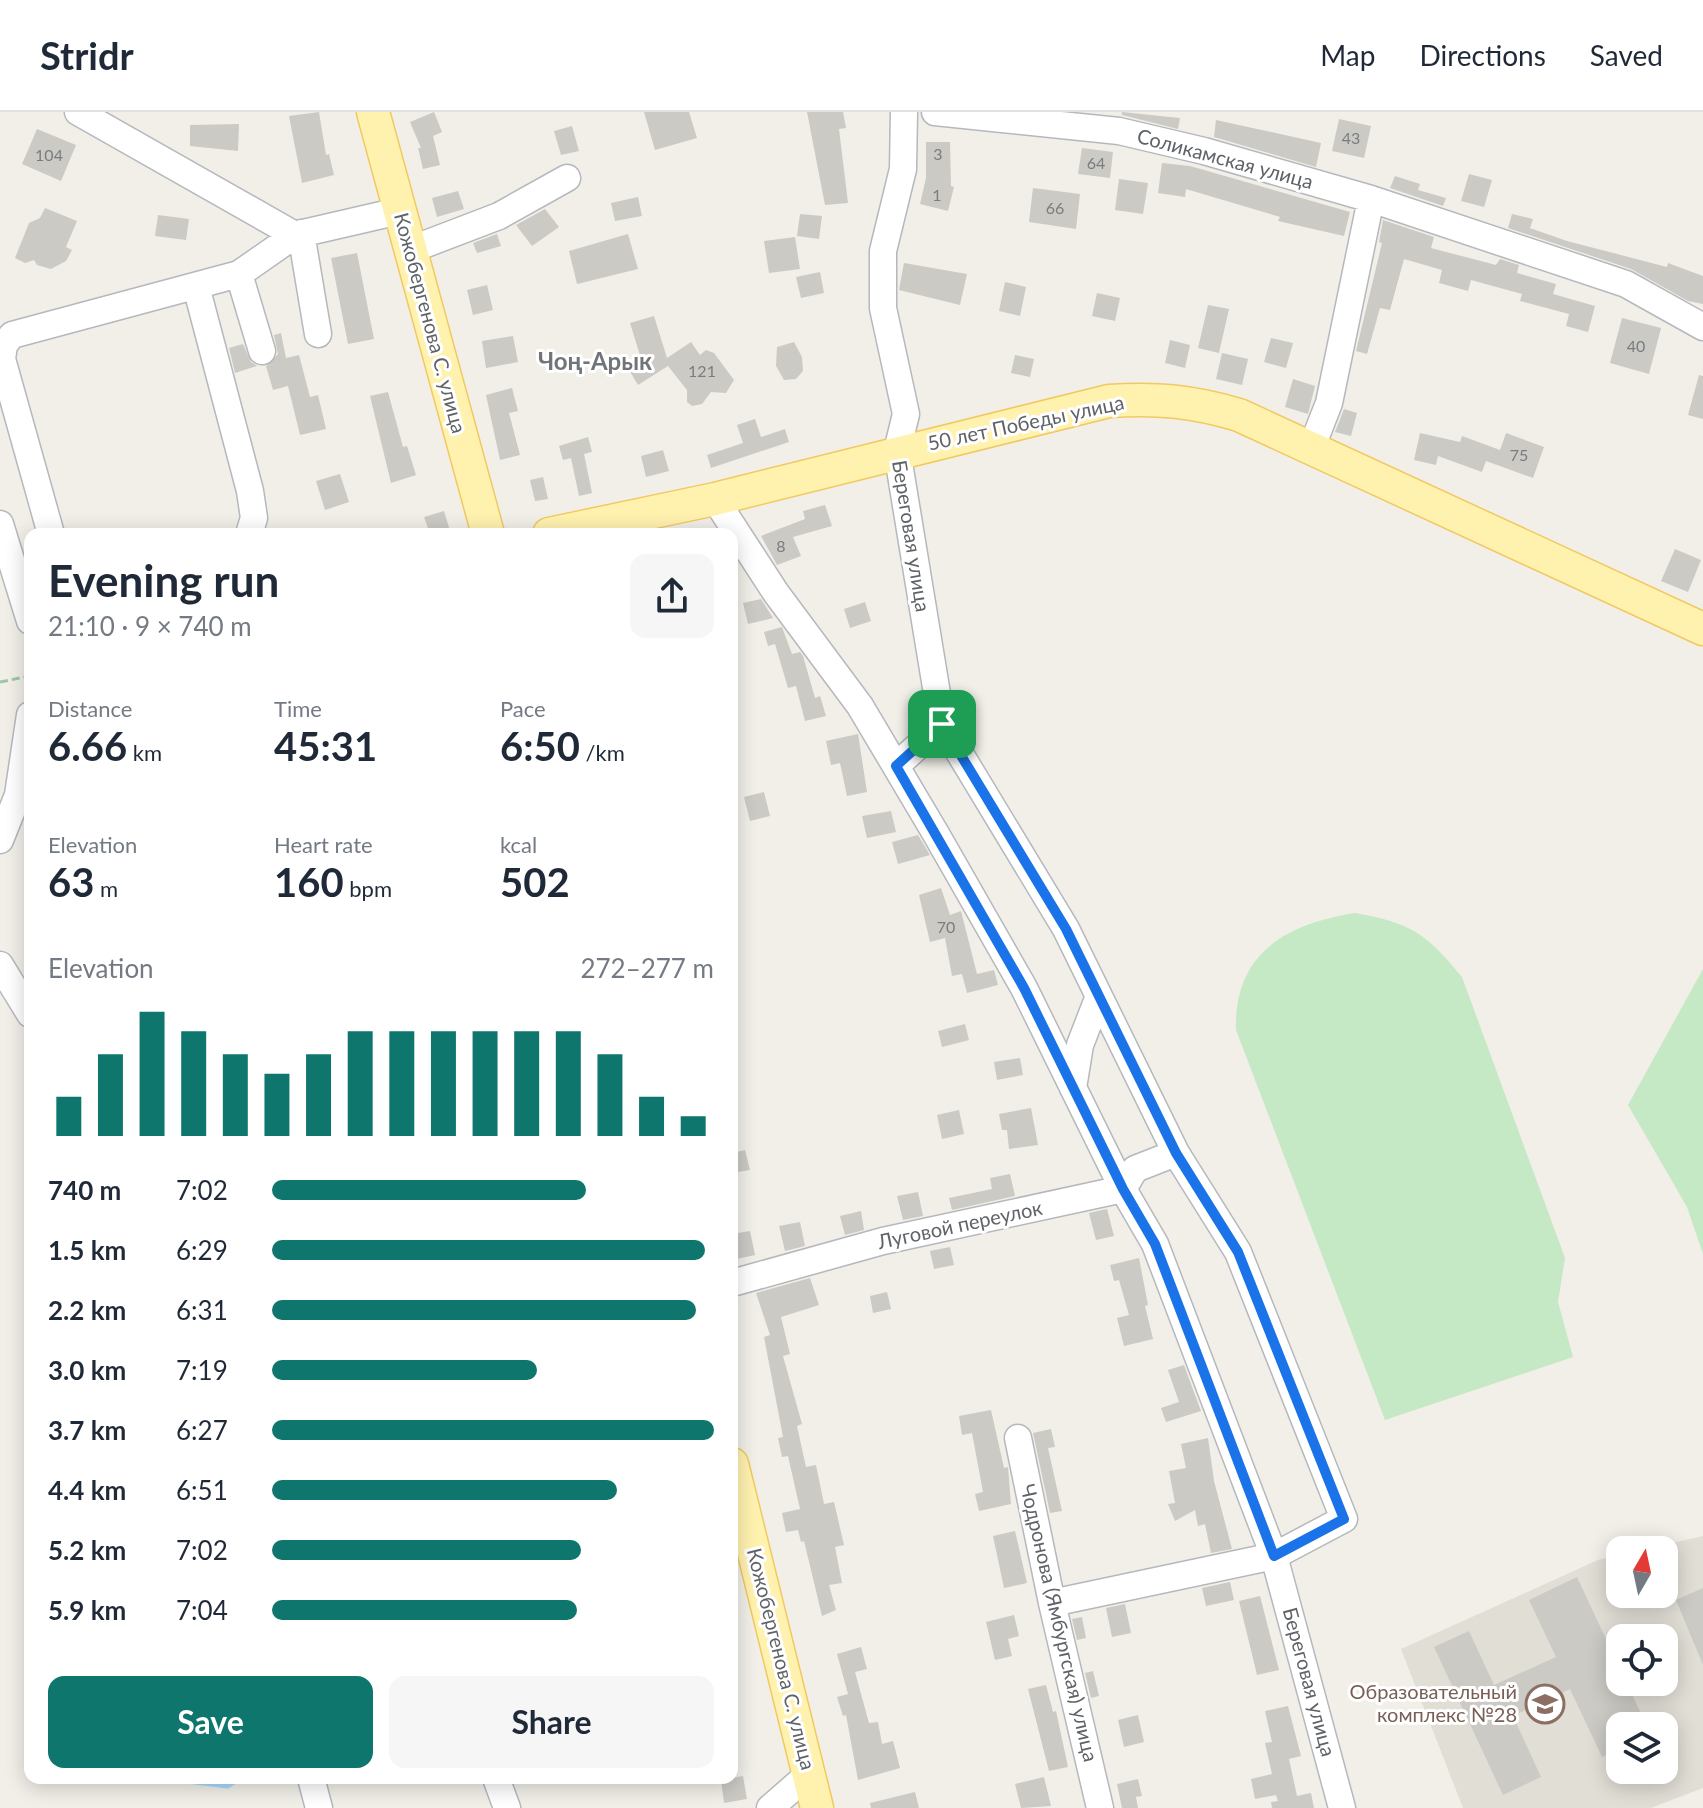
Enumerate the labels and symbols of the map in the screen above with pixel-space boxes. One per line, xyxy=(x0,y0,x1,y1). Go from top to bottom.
street label: Соликамская улица xyxy=(1135,123,1316,193)
house number: 43 xyxy=(1342,128,1360,147)
house number: 3 xyxy=(933,144,943,163)
house number: 104 xyxy=(35,145,63,164)
house number: 64 xyxy=(1087,153,1105,172)
house number: 1 xyxy=(932,185,942,204)
house number: 66 xyxy=(1046,198,1064,217)
street label: Кожобергенова С. улица xyxy=(390,210,472,436)
house number: 40 xyxy=(1627,336,1645,355)
district label: Чоң-Арык xyxy=(538,346,652,375)
house number: 121 xyxy=(688,361,716,380)
street label: 50 лет Победы улица xyxy=(925,389,1126,455)
house number: 75 xyxy=(1510,445,1528,464)
street label: Береговая улица xyxy=(888,458,936,613)
house number: 8 xyxy=(776,536,786,555)
pin xyxy=(908,690,976,758)
house number: 70 xyxy=(937,917,955,936)
street label: Луговой переулок xyxy=(874,1195,1045,1253)
street label: Чодронова (Ямбургская) улица xyxy=(1016,1482,1104,1764)
north arrow xyxy=(1606,1536,1678,1608)
street label: Кожобергенова С. улица xyxy=(743,1545,821,1772)
street label: Береговая улица xyxy=(1279,1605,1341,1759)
place label: Образовательный комплекс №28 xyxy=(1350,1679,1517,1726)
school or university icon: Образовательный комплекс №28 xyxy=(1524,1683,1566,1725)

